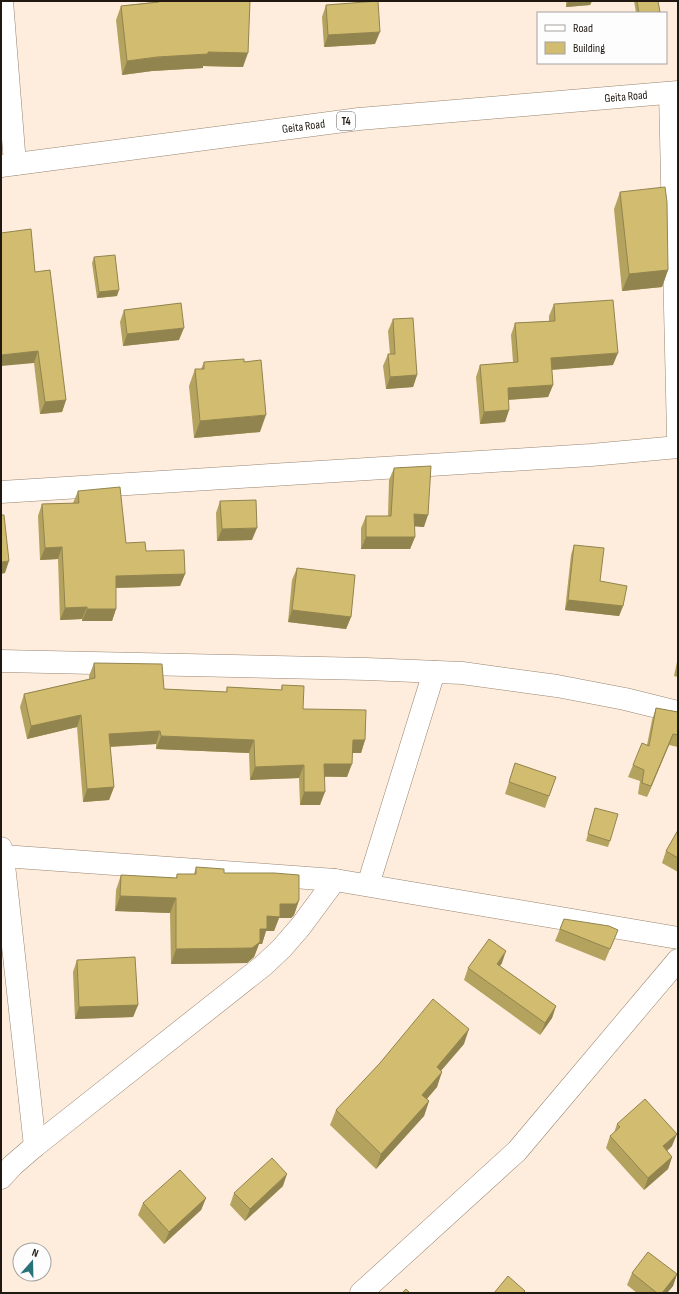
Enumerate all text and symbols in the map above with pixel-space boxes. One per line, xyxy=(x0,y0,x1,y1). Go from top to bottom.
legend xyxy=(537,12,667,64)
text: Road xyxy=(573,21,593,36)
text: Building xyxy=(573,41,605,56)
street label: Geita Road xyxy=(604,88,648,106)
road number: T4 xyxy=(337,112,355,130)
street label: Geita Road xyxy=(281,117,326,137)
north arrow xyxy=(12,1242,52,1282)
text: N xyxy=(30,1246,40,1260)

